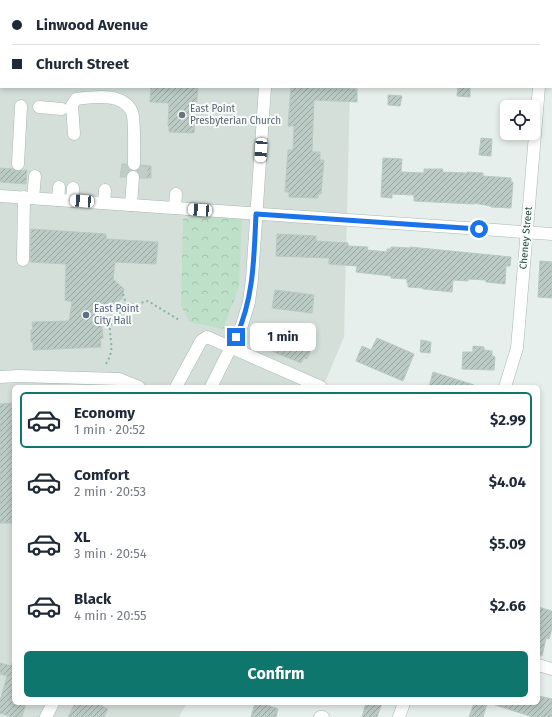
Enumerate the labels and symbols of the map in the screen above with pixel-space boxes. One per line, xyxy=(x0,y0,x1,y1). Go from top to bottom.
place label: East Point Presbyterian Church xyxy=(190,103,281,127)
marker: East Point Presbyterian Church xyxy=(177,110,187,120)
car xyxy=(254,138,268,162)
car xyxy=(70,194,94,208)
car xyxy=(188,203,212,217)
street label: Cheney Street xyxy=(517,206,535,270)
route start xyxy=(470,220,488,238)
place label: East Point City Hall xyxy=(94,303,140,327)
marker: East Point City Hall xyxy=(81,310,91,320)
callout: 1 min xyxy=(250,323,316,351)
route end xyxy=(227,328,245,346)

